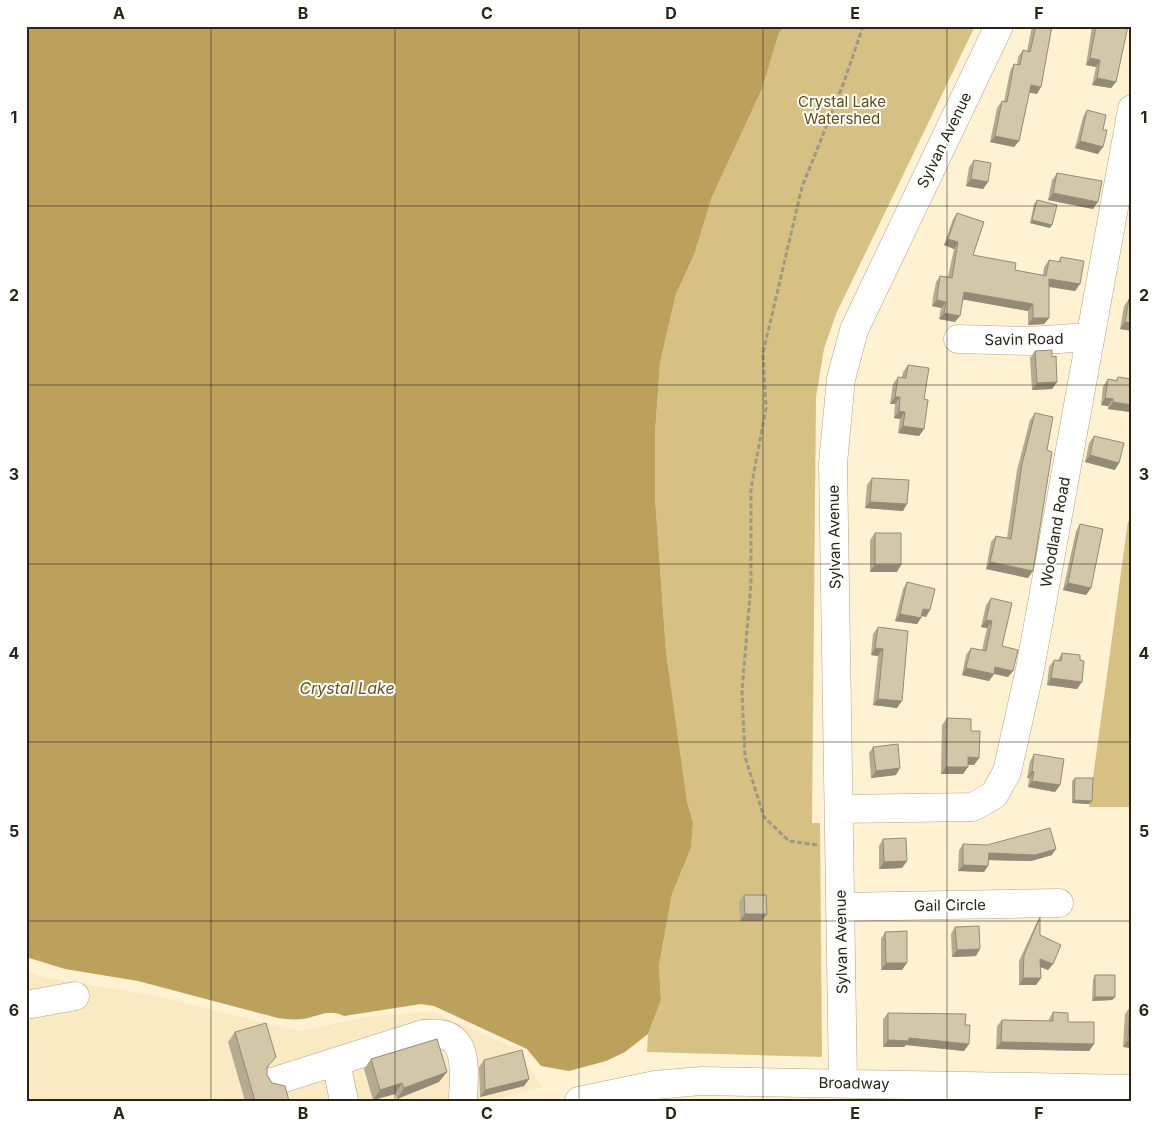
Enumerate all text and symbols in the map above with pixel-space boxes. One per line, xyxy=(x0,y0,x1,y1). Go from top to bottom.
text: A xyxy=(113,3,125,23)
text: B xyxy=(298,3,308,23)
text: C xyxy=(481,3,493,23)
text: D xyxy=(665,3,677,23)
text: E xyxy=(850,3,860,23)
text: F xyxy=(1034,3,1044,23)
street label: Sylvan Avenue xyxy=(913,89,975,191)
park label: Crystal Lake Watershed xyxy=(798,92,886,128)
text: 1 xyxy=(11,107,17,127)
text: 1 xyxy=(1141,107,1147,127)
text: 2 xyxy=(9,285,19,305)
text: 2 xyxy=(1139,285,1149,305)
street label: Savin Road xyxy=(984,329,1064,349)
text: 3 xyxy=(9,464,19,484)
text: 3 xyxy=(1139,464,1149,484)
street label: Woodland Road xyxy=(1036,475,1074,589)
street label: Sylvan Avenue xyxy=(824,485,844,589)
text: 4 xyxy=(9,643,20,663)
text: 4 xyxy=(1139,643,1150,663)
water label: Crystal Lake xyxy=(299,678,395,698)
text: 5 xyxy=(9,821,19,841)
text: 5 xyxy=(1139,821,1149,841)
street label: Sylvan Avenue xyxy=(831,890,851,994)
street label: Gail Circle xyxy=(914,895,986,915)
text: 6 xyxy=(9,1000,19,1020)
text: 6 xyxy=(1139,1000,1149,1020)
street label: Broadway xyxy=(818,1073,890,1093)
text: A xyxy=(113,1103,125,1123)
text: B xyxy=(298,1103,308,1123)
text: C xyxy=(481,1103,493,1123)
text: D xyxy=(665,1103,677,1123)
text: E xyxy=(850,1103,860,1123)
text: F xyxy=(1034,1103,1044,1123)

